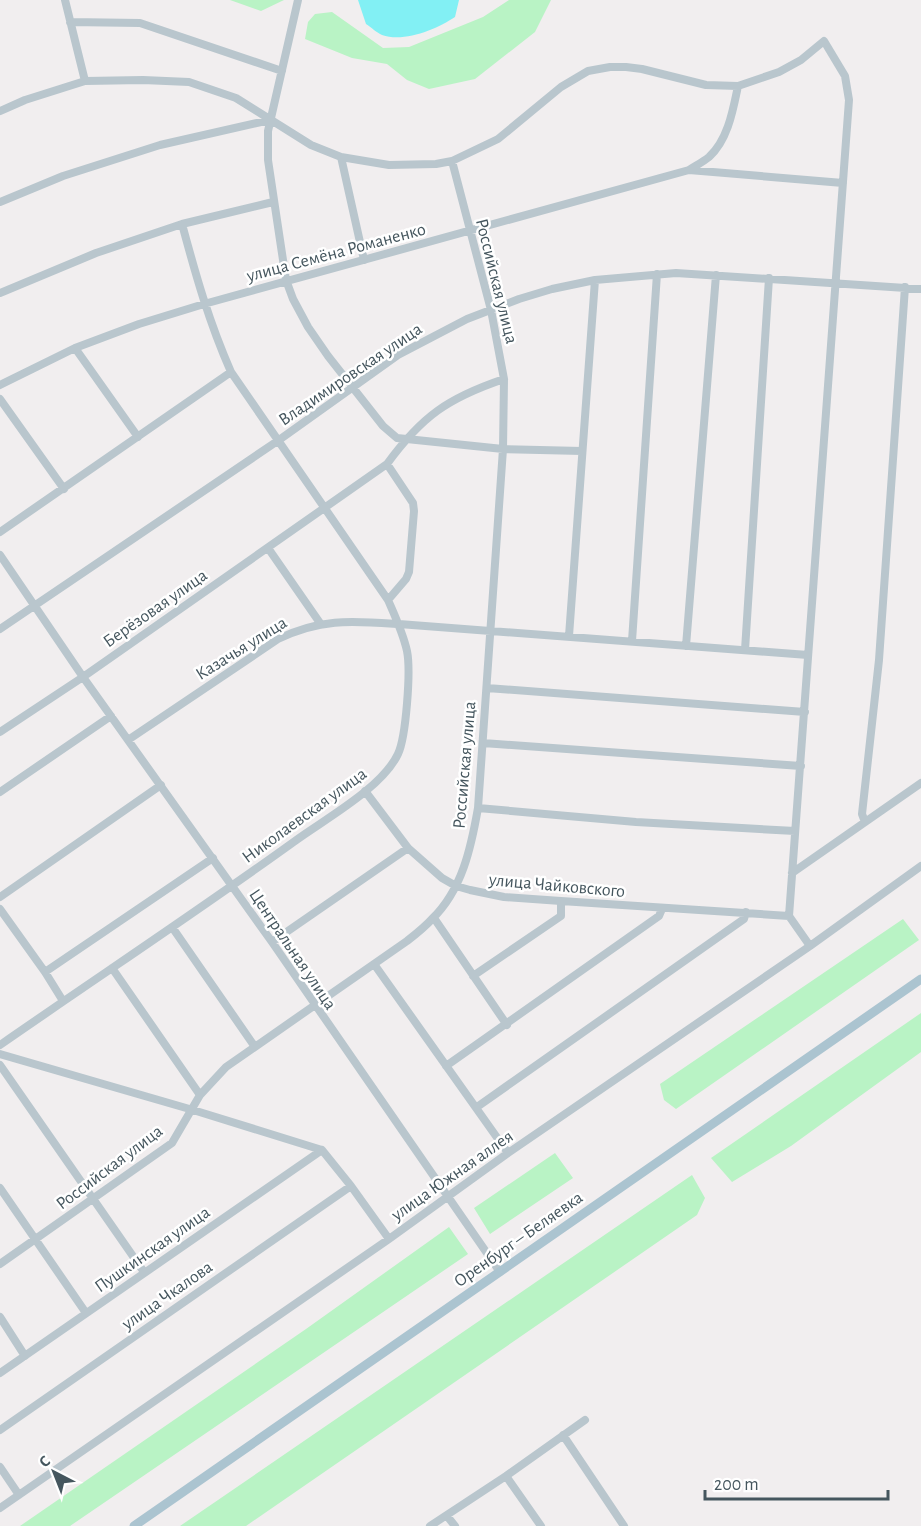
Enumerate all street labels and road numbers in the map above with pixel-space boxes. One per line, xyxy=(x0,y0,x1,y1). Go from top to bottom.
street label: Российская улица xyxy=(472,217,520,346)
street label: улица Семёна Романенко xyxy=(244,220,428,286)
street label: Владимировская улица xyxy=(276,320,426,429)
street label: Берёзовая улица xyxy=(100,566,211,651)
street label: Казачья улица xyxy=(193,614,290,684)
street label: Российская улица xyxy=(450,700,480,830)
street label: Николаевская улица xyxy=(239,765,370,867)
street label: улица Чайковского xyxy=(487,871,626,901)
street label: Центральная улица xyxy=(245,886,339,1013)
street label: Российская улица xyxy=(53,1122,166,1214)
street label: улица Южная аллея xyxy=(388,1127,517,1225)
street label: Оренбург – Беляевка xyxy=(450,1188,586,1291)
street label: Пушкинская улица xyxy=(92,1203,213,1296)
street label: улица Чкалова xyxy=(118,1258,216,1334)

